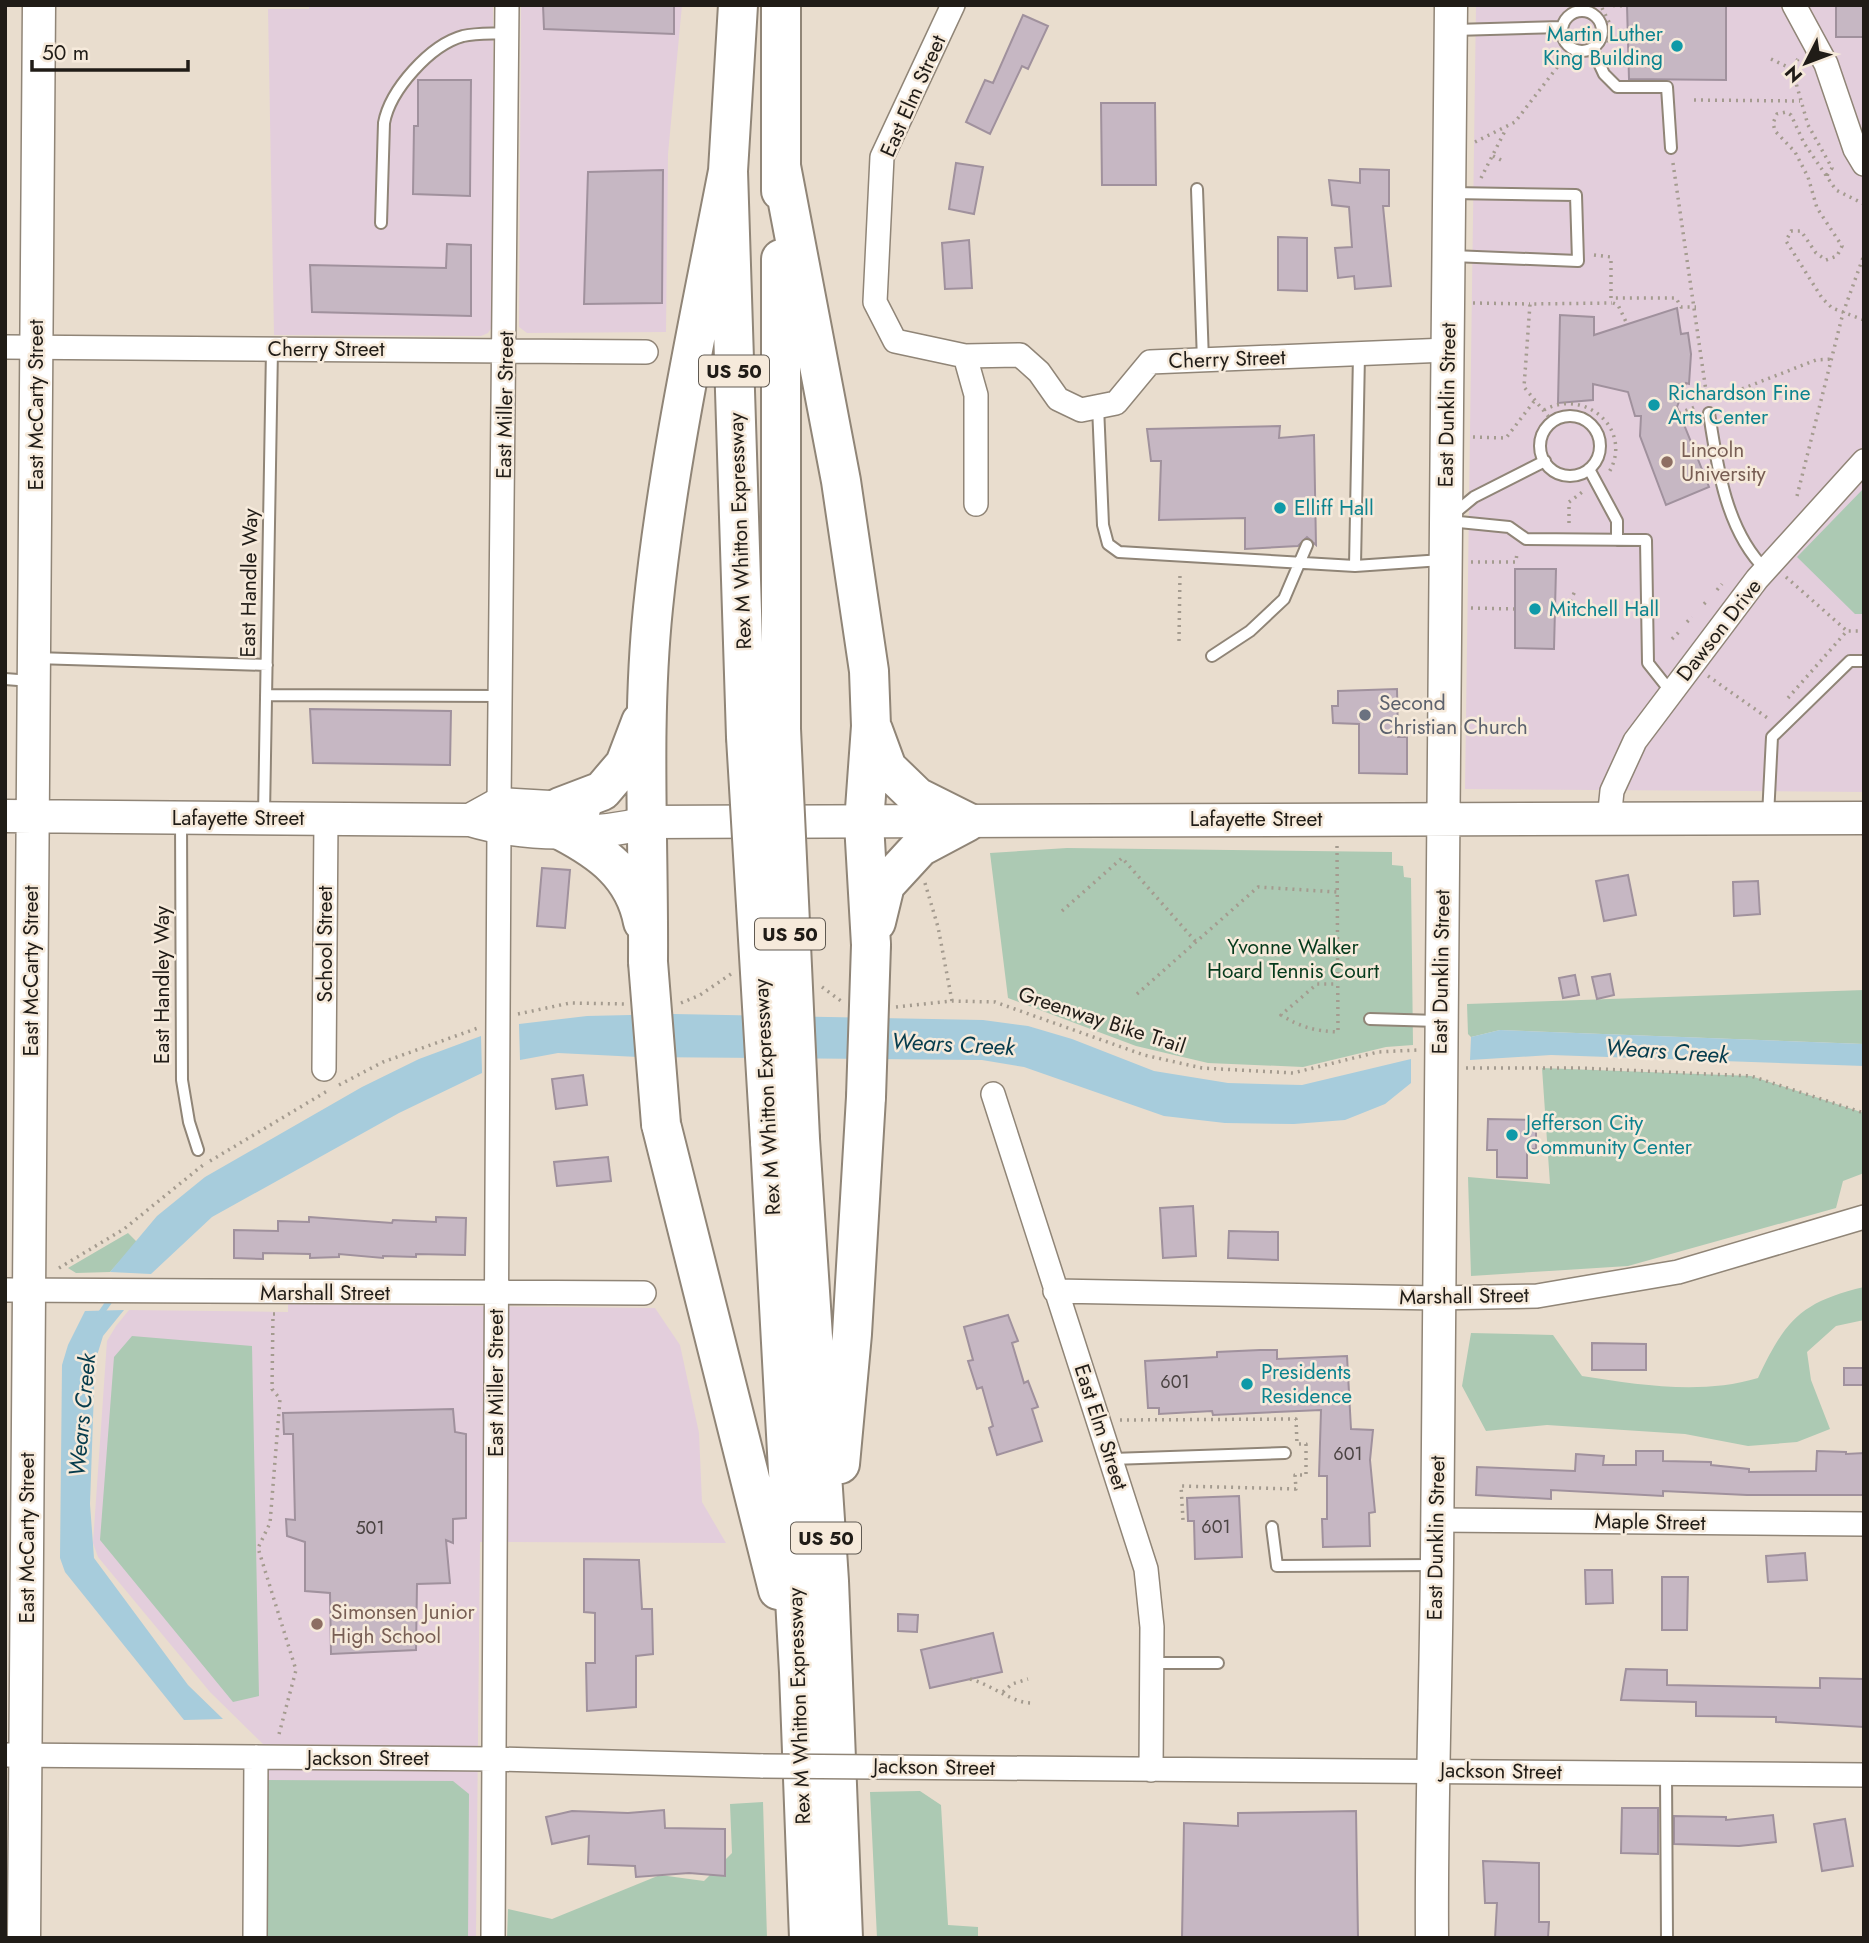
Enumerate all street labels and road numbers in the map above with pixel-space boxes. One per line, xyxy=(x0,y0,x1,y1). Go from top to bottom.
street label: East Elm Street xyxy=(873,30,953,162)
street label: East McCarty Street xyxy=(21,320,51,490)
street label: East Dunklin Street xyxy=(1431,322,1463,488)
street label: East Miller Street xyxy=(489,331,521,479)
street label: Cherry Street xyxy=(268,334,384,364)
street label: Cherry Street xyxy=(1168,342,1286,376)
road number: US 50 xyxy=(699,356,769,386)
street label: Rex M Whitton Expressway xyxy=(721,411,759,650)
street label: East Handle Way xyxy=(233,507,265,658)
street label: Dawson Drive xyxy=(1669,572,1769,688)
street label: Lafayette Street xyxy=(172,803,304,833)
street label: Lafayette Street xyxy=(1190,804,1322,834)
street label: East McCarty Street xyxy=(16,886,46,1056)
street label: School Street xyxy=(310,886,340,1002)
street label: East Dunklin Street xyxy=(1425,889,1457,1055)
street label: East Handley Way xyxy=(147,905,177,1064)
road number: US 50 xyxy=(755,918,825,950)
street label: Rex M Whitton Expressway xyxy=(746,977,788,1216)
street label: Greenway Bike Trail xyxy=(1014,979,1190,1061)
street label: Marshall Street xyxy=(260,1278,390,1308)
street label: Marshall Street xyxy=(1399,1280,1529,1312)
street label: East Miller Street xyxy=(481,1309,511,1457)
street label: East Elm Street xyxy=(1067,1360,1135,1494)
street label: East McCarty Street xyxy=(12,1453,42,1623)
street label: East Dunklin Street xyxy=(1420,1455,1452,1621)
street label: Maple Street xyxy=(1594,1506,1706,1538)
road number: US 50 xyxy=(791,1522,861,1554)
street label: Rex M Whitton Expressway xyxy=(780,1586,818,1825)
street label: Jackson Street xyxy=(304,1743,429,1773)
street label: Jackson Street xyxy=(870,1751,995,1783)
street label: Jackson Street xyxy=(1437,1755,1562,1787)

